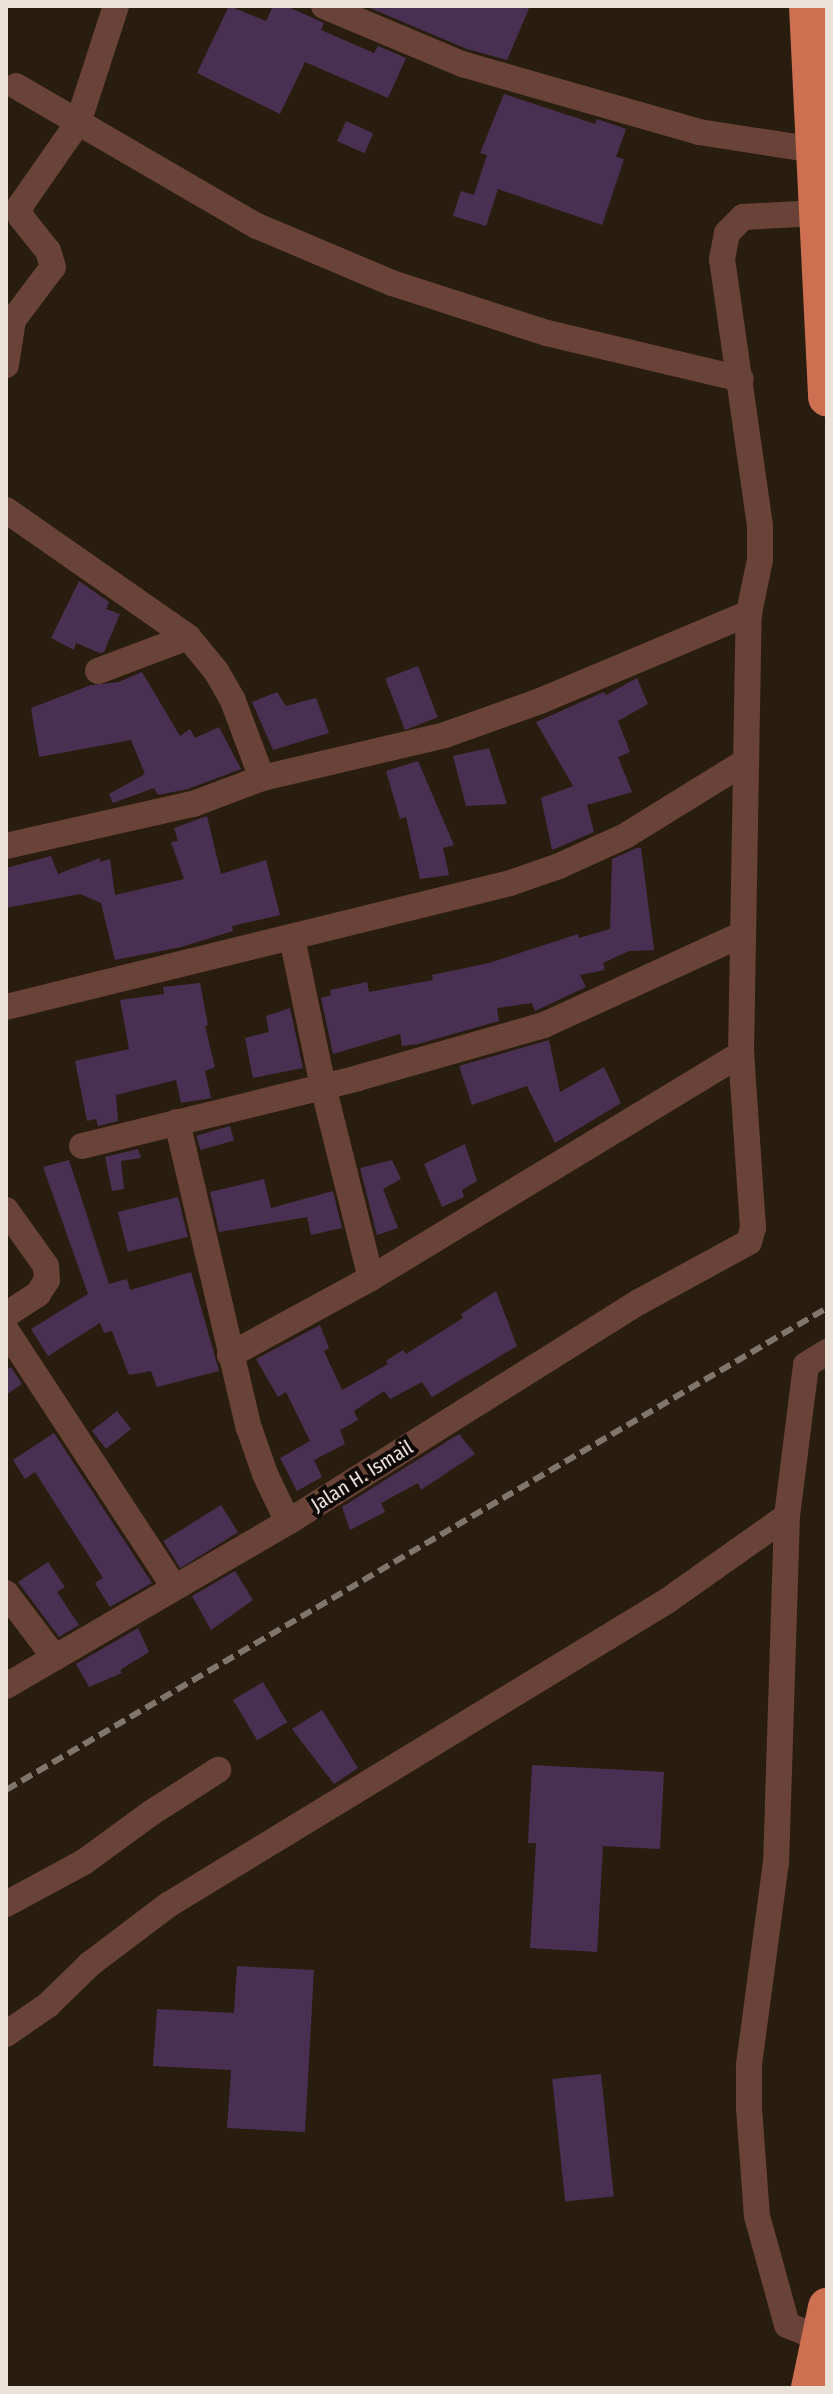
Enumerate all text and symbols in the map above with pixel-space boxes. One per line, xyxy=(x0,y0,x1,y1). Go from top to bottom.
street label: Jalan H. Ismail xyxy=(307,1435,417,1517)

